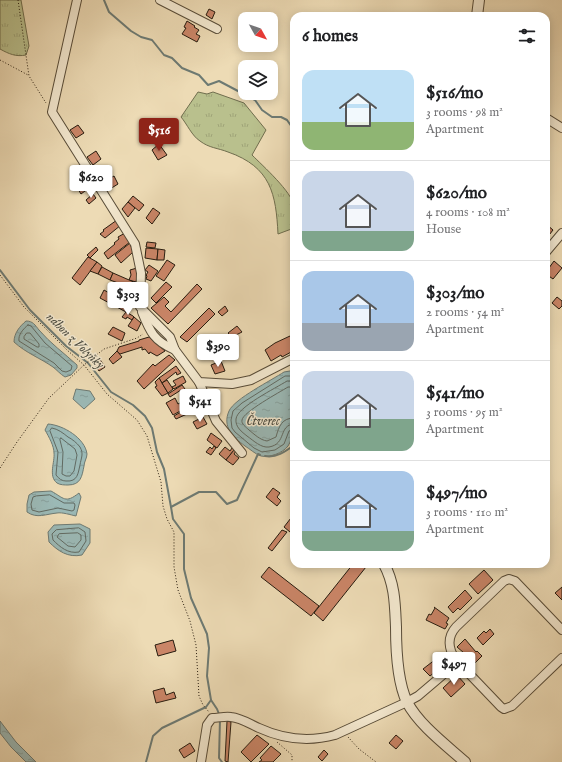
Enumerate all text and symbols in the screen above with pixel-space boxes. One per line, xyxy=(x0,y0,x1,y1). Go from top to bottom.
north arrow xyxy=(238,12,278,52)
map controls xyxy=(238,12,278,100)
icon: filters xyxy=(516,25,538,47)
text: 6 homes xyxy=(302,26,358,47)
button: layers xyxy=(238,60,278,100)
text: $516/mo xyxy=(426,83,483,104)
icon: home xyxy=(334,86,382,134)
text: 3 rooms · 98 m² xyxy=(426,104,503,121)
pin: $516 xyxy=(135,118,183,152)
text: Apartment xyxy=(426,121,484,138)
text: $516 xyxy=(148,122,170,139)
pin: $620 xyxy=(67,165,115,199)
text: $620 xyxy=(78,169,104,186)
text: $620/mo xyxy=(426,183,487,204)
icon: home xyxy=(334,187,382,235)
text: 4 rooms · 108 m² xyxy=(426,204,510,221)
text: House xyxy=(426,221,461,238)
pin: $303 xyxy=(104,282,152,316)
text: $303/mo xyxy=(426,283,485,304)
text: $303 xyxy=(116,286,140,303)
icon: home xyxy=(334,287,382,335)
text: 2 rooms · 54 m² xyxy=(426,304,504,321)
water label: náhon z Volyňky xyxy=(42,309,108,373)
text: Apartment xyxy=(426,321,484,338)
pin: $390 xyxy=(194,334,242,368)
text: $390 xyxy=(206,338,230,355)
text: $541/mo xyxy=(426,383,484,404)
icon: home xyxy=(334,387,382,435)
pin: $541 xyxy=(176,389,224,423)
text: $541 xyxy=(188,393,212,410)
text: 3 rooms · 95 m² xyxy=(426,404,503,421)
water label: Čtverec xyxy=(246,412,281,430)
text: Apartment xyxy=(426,421,484,438)
text: $497/mo xyxy=(426,483,487,504)
icon: home xyxy=(334,487,382,535)
text: 3 rooms · 110 m² xyxy=(426,504,508,521)
text: Apartment xyxy=(426,521,484,538)
pin: $497 xyxy=(430,652,478,686)
text: $497 xyxy=(441,656,467,673)

